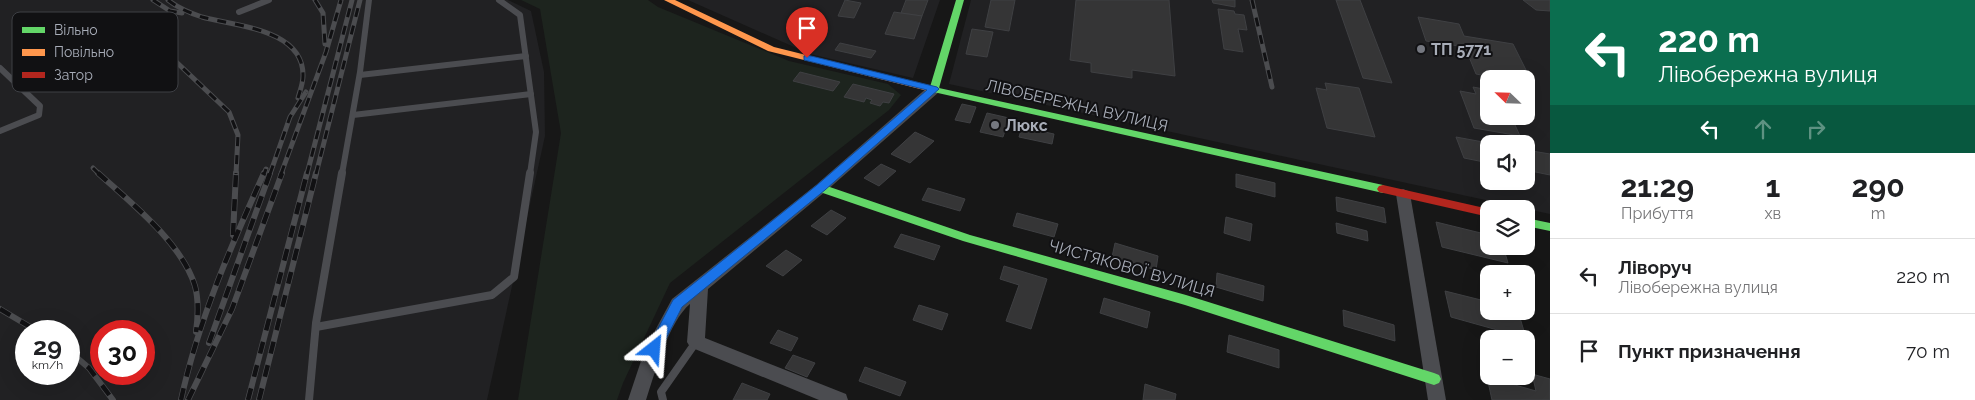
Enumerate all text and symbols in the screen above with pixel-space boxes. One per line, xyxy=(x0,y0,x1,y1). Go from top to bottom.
pin xyxy=(786,7,828,58)
legend xyxy=(12,12,178,92)
icon: arrive xyxy=(793,14,821,42)
text: 220 m xyxy=(1658,19,1760,60)
icon: left xyxy=(1575,20,1640,85)
text: Вільно xyxy=(54,22,98,38)
place label: ТП 5771 xyxy=(1431,40,1491,59)
marker: ТП 5771 xyxy=(1415,43,1427,55)
text: Повільно xyxy=(54,44,114,60)
text: Лівобережна вулиця xyxy=(1658,61,1878,87)
text: Затор xyxy=(54,67,93,83)
north arrow xyxy=(1480,70,1535,125)
map controls xyxy=(1480,70,1535,385)
street label: ЛІВОБЕРЕЖНА ВУЛИЦЯ xyxy=(984,75,1170,136)
icon: left xyxy=(1696,115,1724,143)
icon: ahead xyxy=(1749,115,1777,143)
icon: right xyxy=(1802,115,1830,143)
place label: Люкс xyxy=(1005,116,1048,135)
marker: Люкс xyxy=(989,119,1001,131)
button: sound xyxy=(1480,135,1535,190)
text: 21:29 xyxy=(1620,169,1694,204)
text: 1 xyxy=(1765,169,1780,204)
text: 290 xyxy=(1852,169,1905,204)
button: layers xyxy=(1480,200,1535,255)
text: Прибуття xyxy=(1621,204,1693,223)
text: хв xyxy=(1765,204,1781,223)
text: m xyxy=(1871,204,1885,223)
street label: ЧИСТЯКОВОЇ ВУЛИЦЯ xyxy=(1047,235,1217,301)
text: Ліворуч xyxy=(1618,256,1692,278)
icon: left xyxy=(1575,262,1603,290)
button: + xyxy=(1480,265,1535,320)
text: 220 m xyxy=(1896,265,1950,287)
text: Лівобережна вулиця xyxy=(1618,278,1778,297)
speed limit sign: 30 xyxy=(90,320,155,385)
position arrow xyxy=(627,322,679,374)
button: − xyxy=(1480,330,1535,385)
text: 29 xyxy=(33,331,62,361)
icon: arrive xyxy=(1575,337,1603,365)
text: Пункт призначення xyxy=(1618,340,1801,362)
text: 70 m xyxy=(1906,340,1950,362)
text: km/h xyxy=(32,358,63,372)

